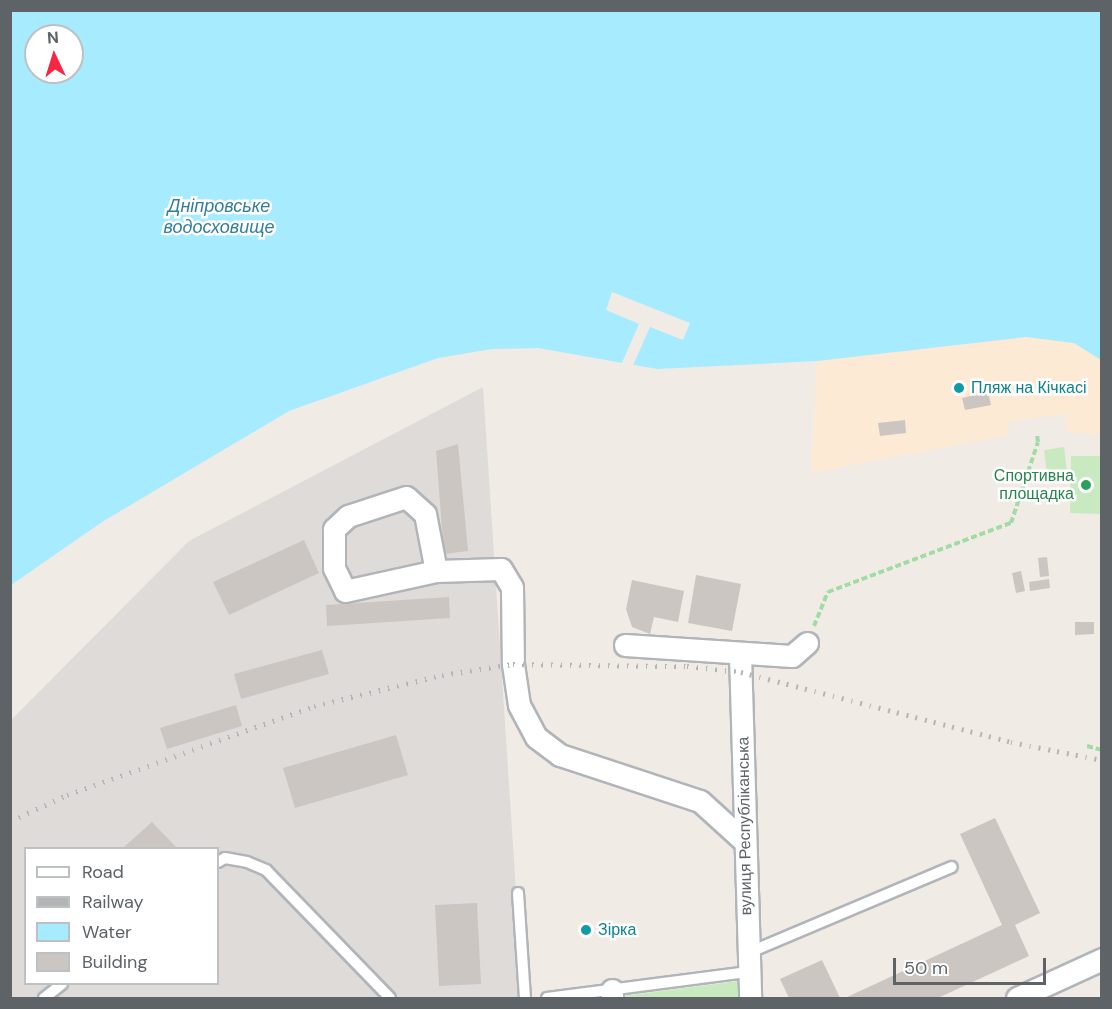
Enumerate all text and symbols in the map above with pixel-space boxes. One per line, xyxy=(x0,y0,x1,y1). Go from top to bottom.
north arrow xyxy=(24,24,84,84)
text: N xyxy=(46,27,59,48)
water label: Дніпровське водосховище xyxy=(163,196,275,238)
place label: Пляж на Кічкасі xyxy=(971,378,1086,398)
marker: Пляж на Кічкасі xyxy=(952,381,966,395)
place label: Спортивна площадка xyxy=(994,466,1074,504)
marker: Спортивна площадка xyxy=(1079,478,1093,492)
street label: вулиця Республіканська xyxy=(734,736,756,916)
legend xyxy=(24,847,219,985)
text: Road xyxy=(82,860,124,884)
text: Railway xyxy=(82,890,144,914)
text: Water xyxy=(82,920,132,944)
place label: Зірка xyxy=(598,920,636,940)
marker: Зірка xyxy=(579,923,593,937)
scale bar xyxy=(896,946,1049,984)
text: Building xyxy=(82,950,147,974)
text: 50 m xyxy=(904,956,948,980)

